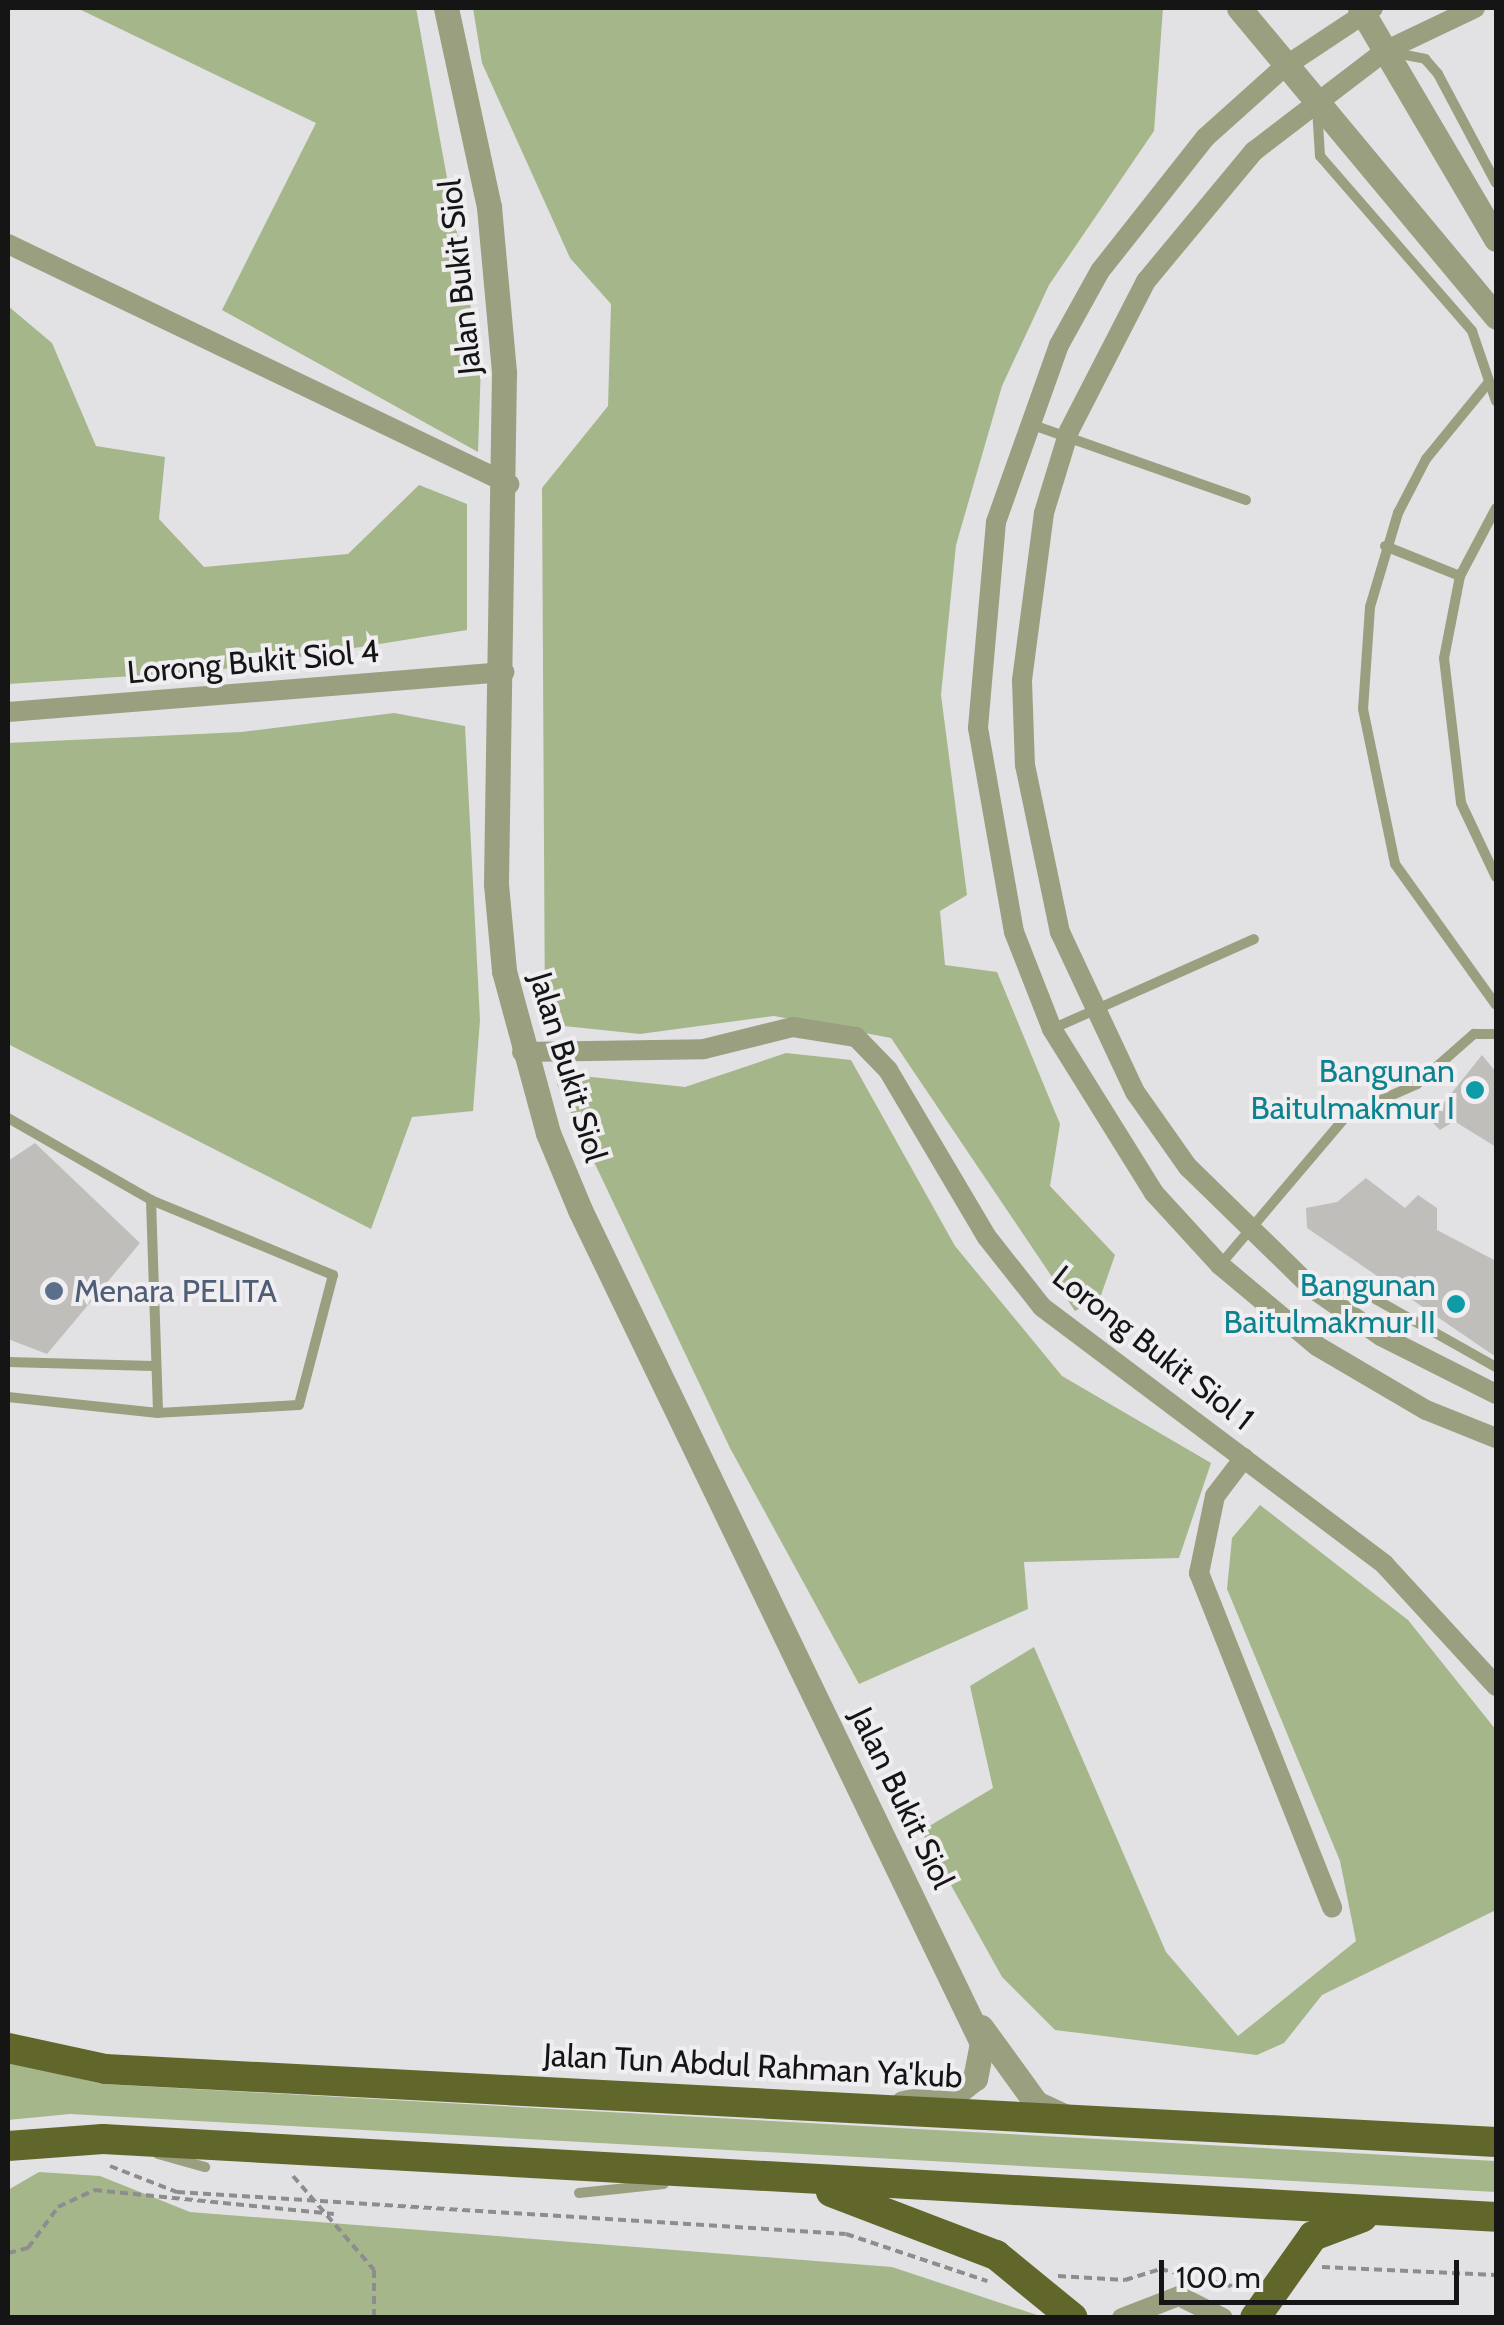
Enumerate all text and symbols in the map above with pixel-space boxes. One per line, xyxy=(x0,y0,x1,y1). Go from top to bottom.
street label: Jalan Bukit Siol xyxy=(431,177,489,377)
street label: Lorong Bukit Siol 4 xyxy=(126,632,380,692)
street label: Jalan Bukit Siol xyxy=(521,967,615,1167)
place label: Bangunan Baitulmakmur I xyxy=(1251,1053,1455,1128)
marker: Bangunan Baitulmakmur I xyxy=(1464,1079,1486,1101)
street label: Lorong Bukit Siol 1 xyxy=(1045,1258,1261,1438)
place label: Bangunan Baitulmakmur II xyxy=(1223,1267,1436,1342)
place label: Menara PELITA xyxy=(74,1272,277,1310)
marker: Menara PELITA xyxy=(43,1280,65,1302)
marker: Bangunan Baitulmakmur II xyxy=(1445,1293,1467,1315)
street label: Jalan Bukit Siol xyxy=(842,1701,962,1895)
street label: Jalan Tun Abdul Rahman Ya'kub xyxy=(543,2036,963,2096)
scale bar xyxy=(1164,2240,1464,2302)
text: 100 m xyxy=(1176,2259,1261,2296)

